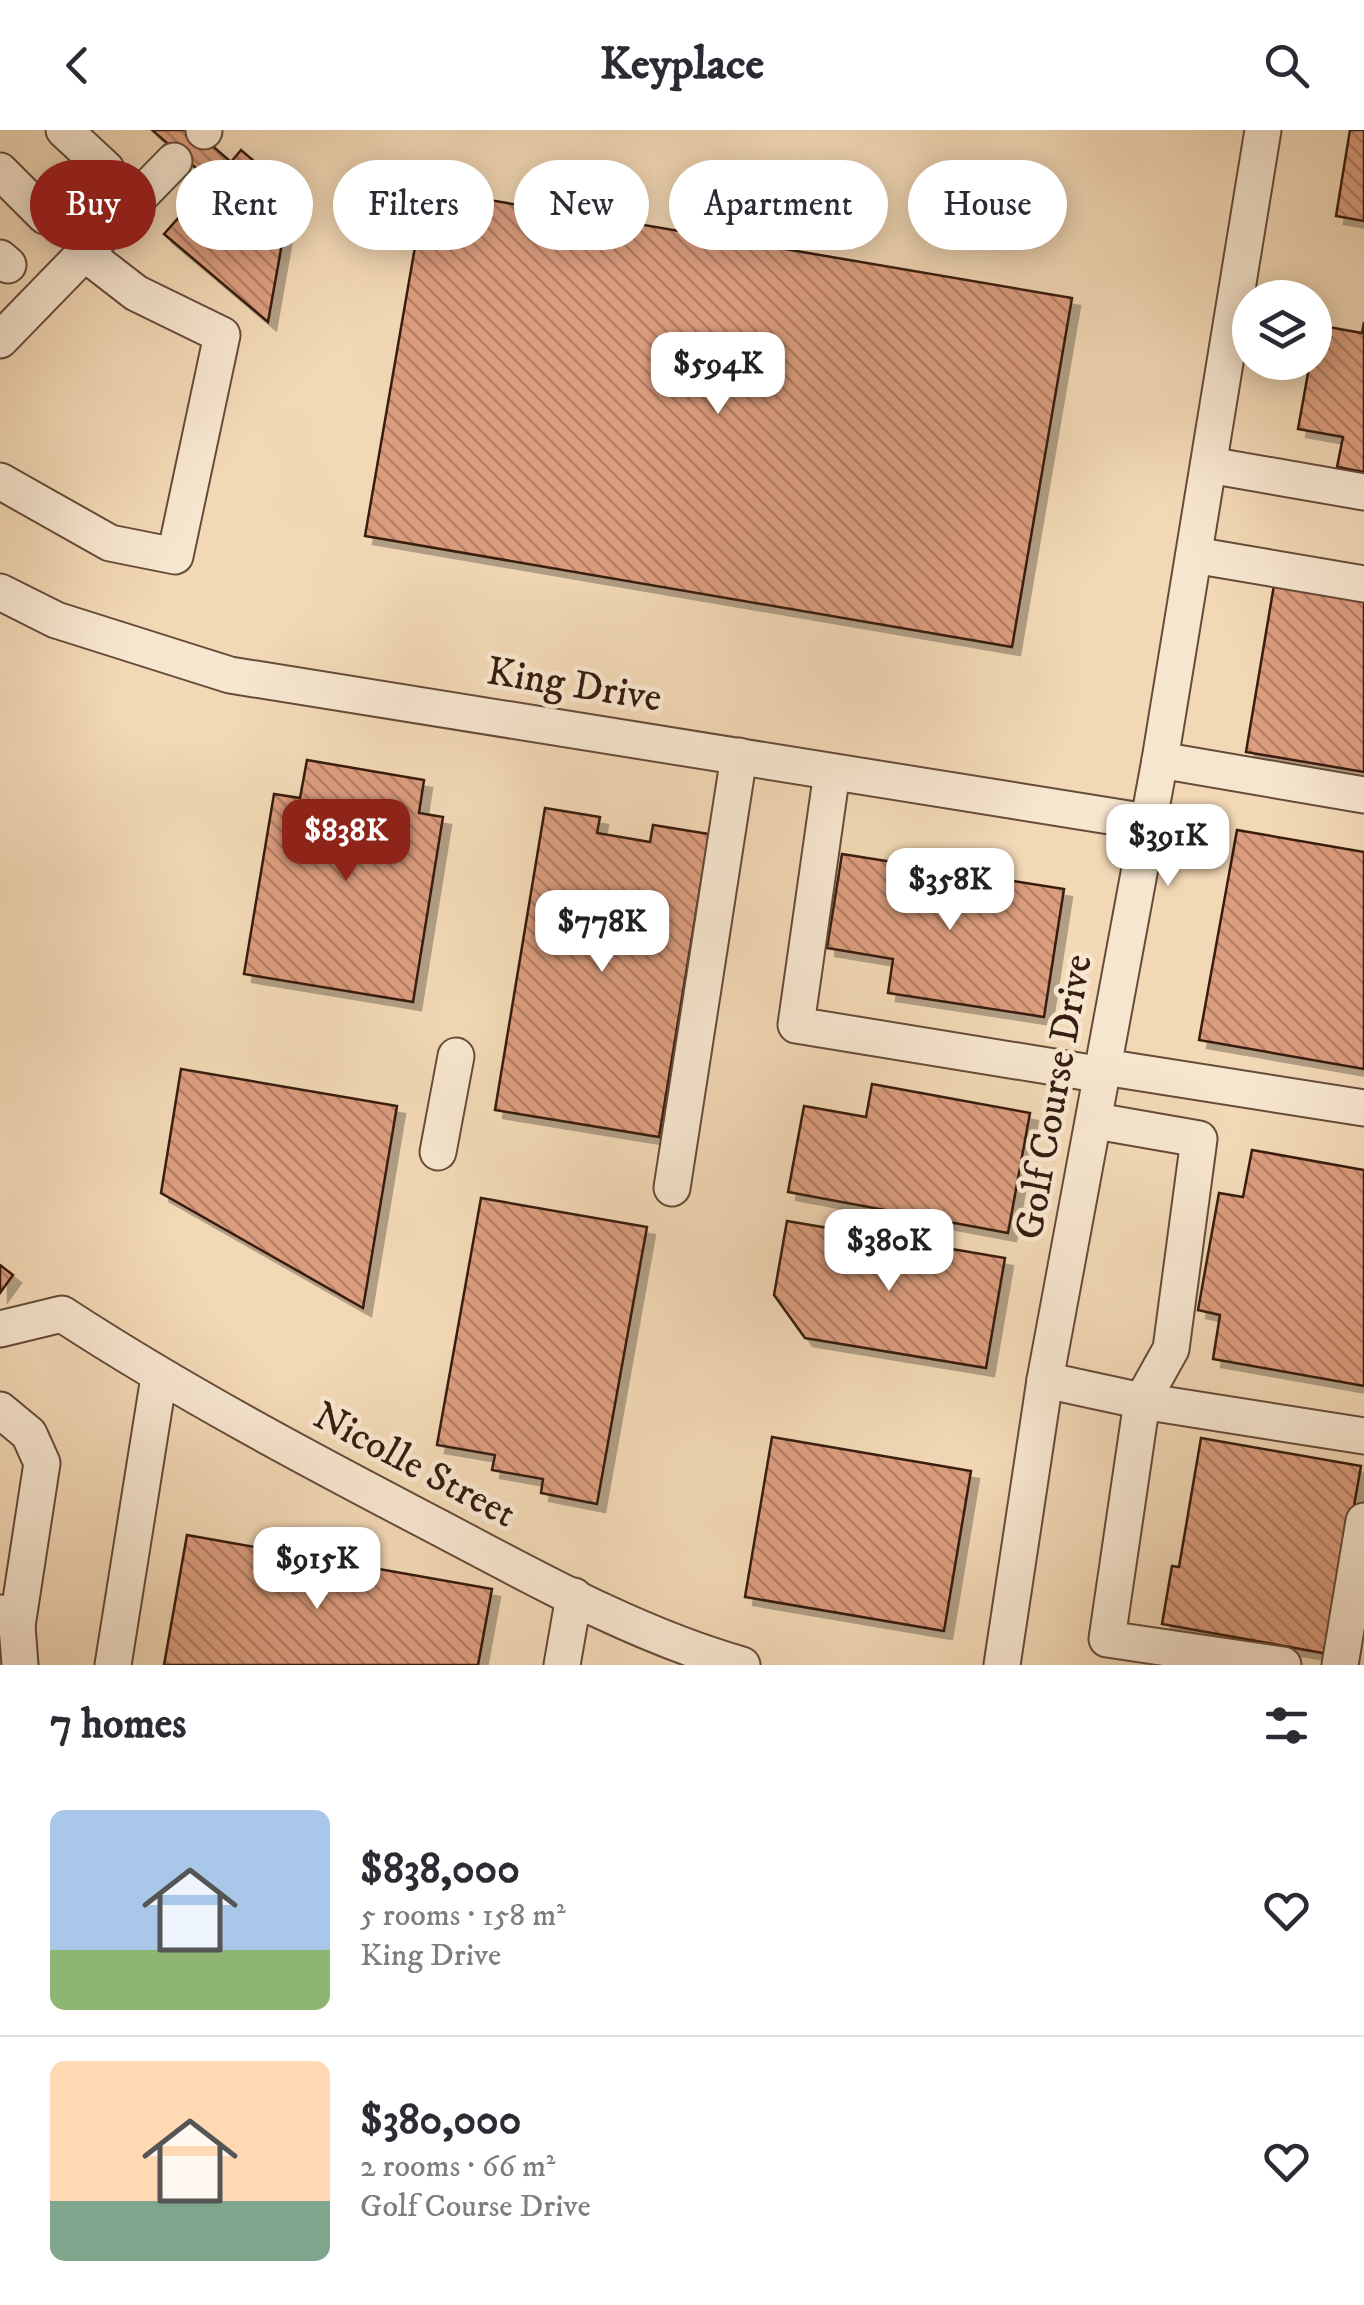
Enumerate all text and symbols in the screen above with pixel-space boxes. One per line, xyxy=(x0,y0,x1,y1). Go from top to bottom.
text: Keyplace xyxy=(600,37,764,93)
icon: back xyxy=(50,38,105,93)
icon: search xyxy=(1259,38,1314,93)
chip: Buy xyxy=(30,160,156,250)
chip: Rent xyxy=(176,160,313,250)
chip: Filters xyxy=(333,160,494,250)
chip: New xyxy=(514,160,649,250)
chip: Apartment xyxy=(669,160,888,250)
chip: House xyxy=(908,160,1067,250)
map controls xyxy=(1232,280,1332,380)
button: layers xyxy=(1232,280,1332,380)
pin: $594K xyxy=(648,332,788,417)
text: $594K xyxy=(673,344,763,384)
street label: King Drive xyxy=(483,648,665,724)
pin: $838K xyxy=(276,799,416,884)
pin: $391K xyxy=(1098,804,1238,889)
text: $838K xyxy=(304,811,388,851)
text: $391K xyxy=(1128,816,1208,856)
pin: $358K xyxy=(880,848,1020,933)
text: $358K xyxy=(908,860,992,900)
pin: $778K xyxy=(532,890,672,975)
text: $778K xyxy=(557,902,647,942)
street label: Golf Course Drive xyxy=(1005,951,1105,1243)
pin: $380K xyxy=(819,1209,959,1294)
text: $380K xyxy=(846,1221,932,1261)
street label: Nicolle Street xyxy=(304,1392,524,1540)
pin: $915K xyxy=(247,1527,387,1612)
text: $915K xyxy=(275,1539,359,1579)
icon: filters xyxy=(1259,1698,1314,1753)
text: 7 homes xyxy=(50,1699,186,1751)
text: $838,000 xyxy=(360,1844,520,1896)
icon: home xyxy=(130,1850,250,1970)
icon: heart xyxy=(1259,1883,1314,1938)
text: 5 rooms · 158 m² xyxy=(360,1896,566,1936)
text: King Drive xyxy=(360,1936,501,1976)
text: $380,000 xyxy=(360,2095,521,2147)
icon: home xyxy=(130,2101,250,2221)
icon: heart xyxy=(1259,2134,1314,2189)
text: 2 rooms · 66 m² xyxy=(360,2147,555,2187)
text: Golf Course Drive xyxy=(360,2187,591,2227)

